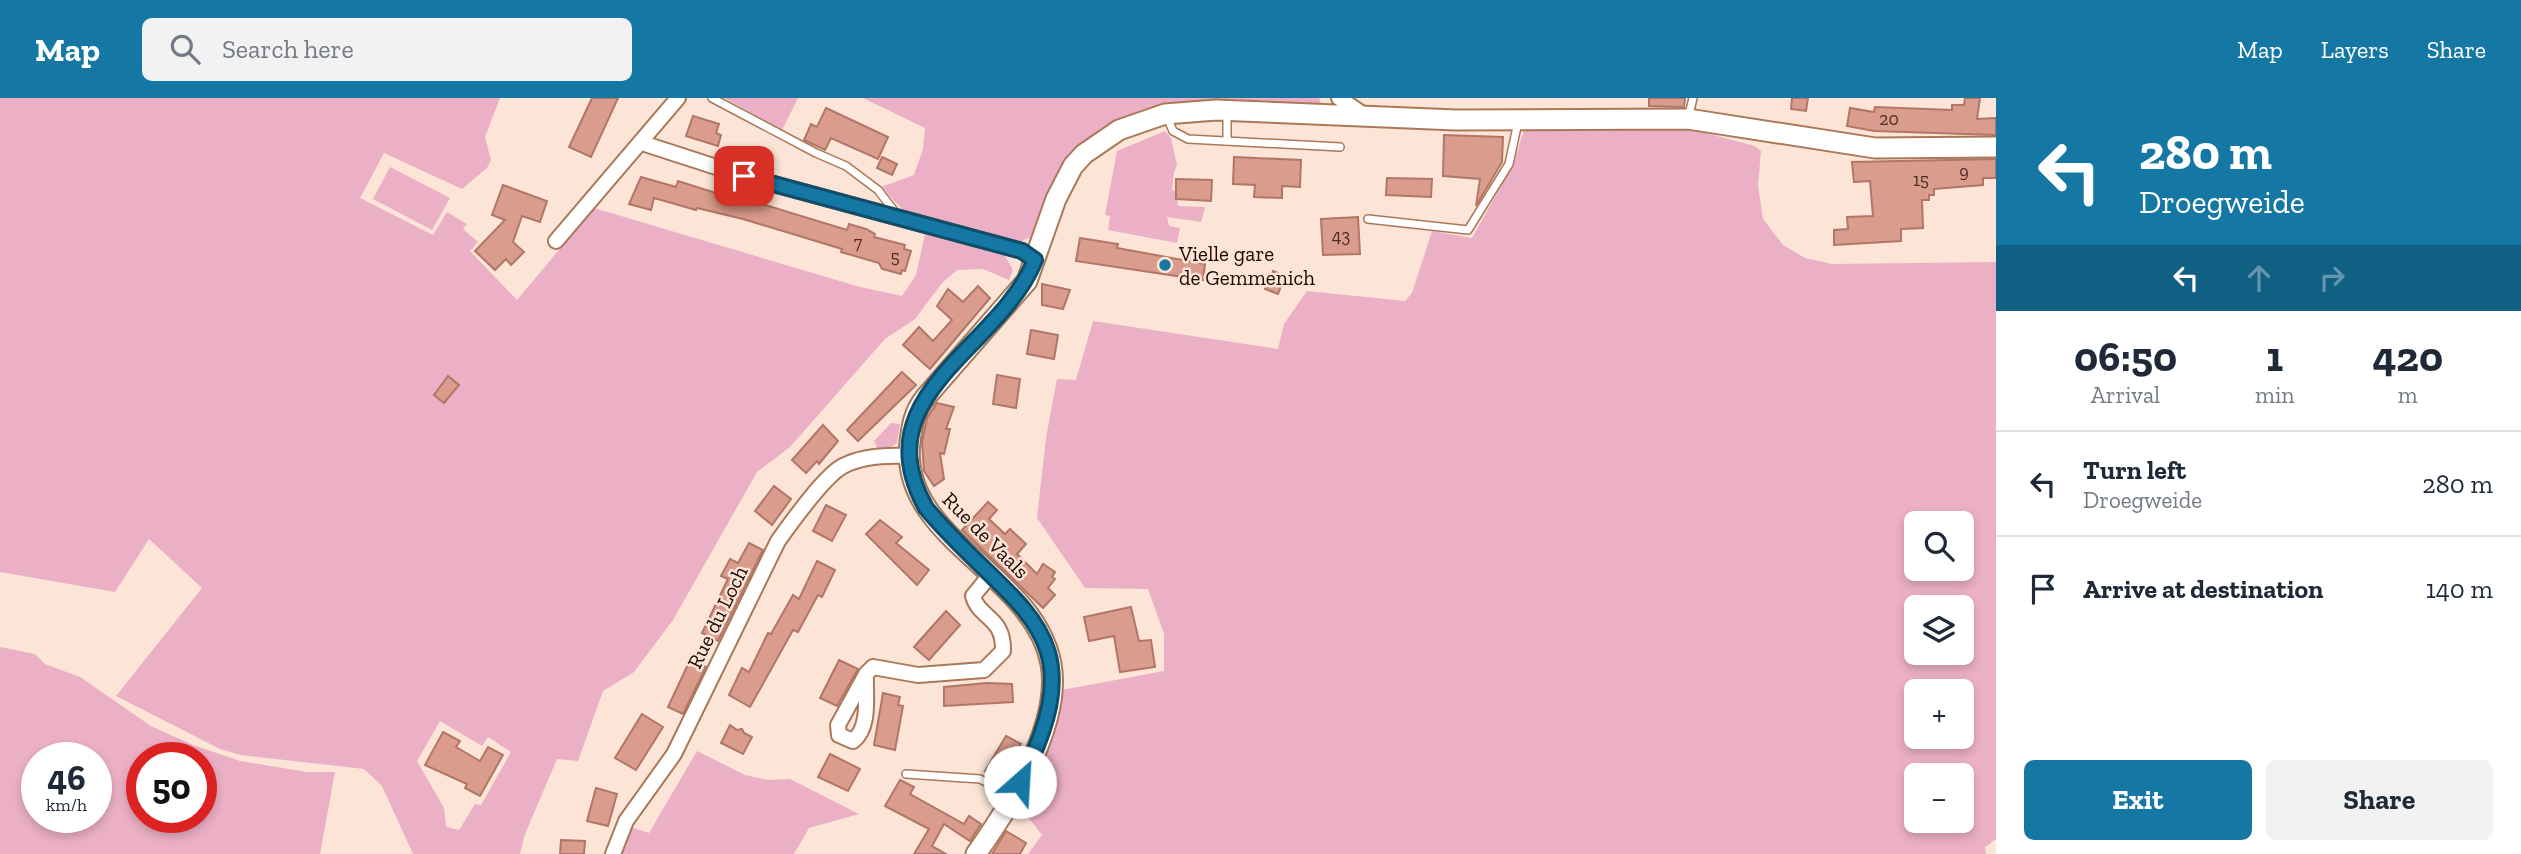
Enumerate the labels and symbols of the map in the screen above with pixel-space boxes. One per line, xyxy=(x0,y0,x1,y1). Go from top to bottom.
house number: 20 xyxy=(1879,108,1899,130)
pin xyxy=(714,146,774,206)
house number: 9 xyxy=(1959,161,1969,183)
house number: 15 xyxy=(1913,169,1929,191)
house number: 43 xyxy=(1332,225,1350,247)
house number: 7 xyxy=(854,232,863,254)
place label: Vielle gare de Gemmenich xyxy=(1178,241,1315,290)
house number: 5 xyxy=(890,246,900,268)
marker: Vielle gare de Gemmenich xyxy=(1157,257,1173,273)
street label: Rue de Vaals xyxy=(937,486,1035,584)
street label: Rue du Loch xyxy=(681,561,753,672)
speed limit sign: 50 xyxy=(126,742,217,833)
position arrow xyxy=(983,745,1057,819)

